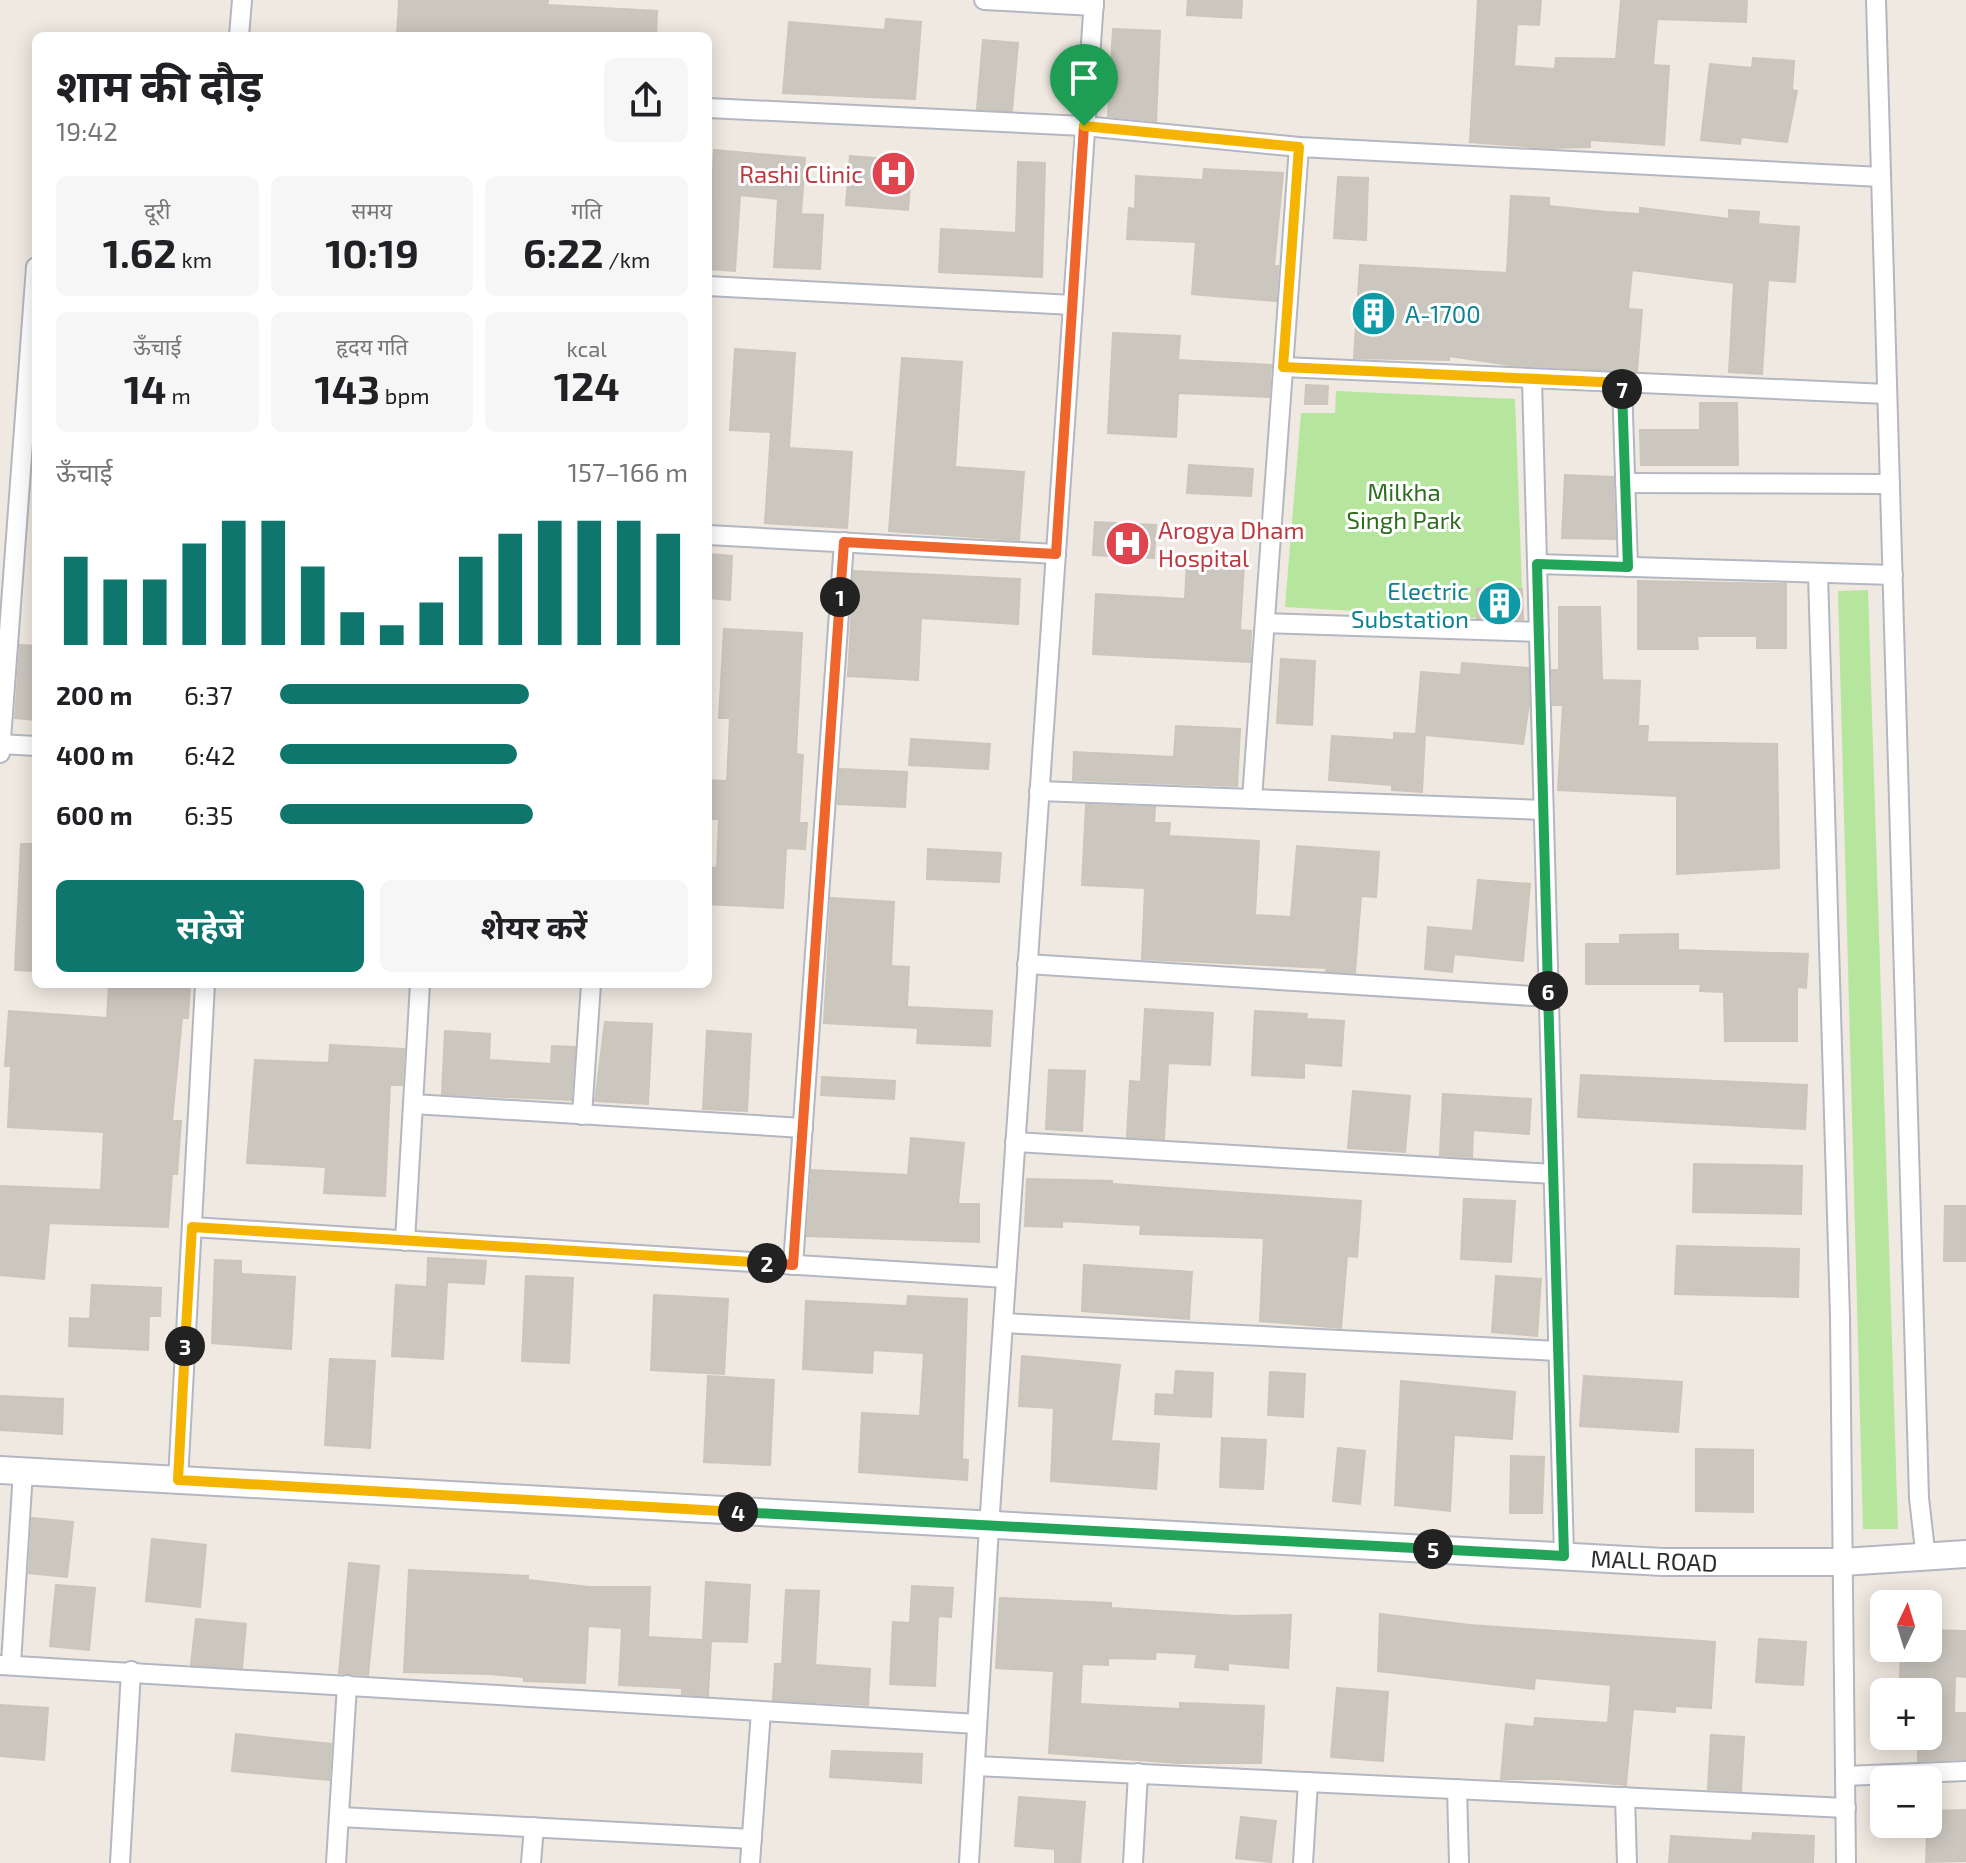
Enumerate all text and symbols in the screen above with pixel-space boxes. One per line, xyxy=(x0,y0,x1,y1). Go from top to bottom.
pin xyxy=(1050,44,1118,126)
icon: arrive xyxy=(1062,56,1106,100)
text: शाम की दौड़ xyxy=(56,58,262,111)
button: share xyxy=(604,58,688,142)
text: 19:42 xyxy=(56,115,118,146)
hospital icon: Rashi Clinic xyxy=(870,149,918,197)
place label: Rashi Clinic xyxy=(739,159,863,188)
text: दूरी xyxy=(144,197,171,223)
text: समय xyxy=(352,197,392,223)
text: गति xyxy=(571,197,602,223)
text: 1.62 xyxy=(103,228,177,276)
text: 10:19 xyxy=(325,228,419,276)
text: 6:22 xyxy=(523,228,603,276)
text: km xyxy=(177,246,212,272)
text: /km xyxy=(603,246,650,272)
building icon: A-1700 xyxy=(1350,289,1398,337)
place label: A-1700 xyxy=(1405,299,1481,328)
text: ऊँचाई xyxy=(133,333,181,359)
text: हृदय गति xyxy=(336,333,408,359)
text: kcal xyxy=(567,335,607,361)
text: 124 xyxy=(554,361,620,409)
text: 14 xyxy=(124,364,167,412)
text: 143 xyxy=(315,364,380,412)
pin: 7 xyxy=(1602,369,1642,409)
text: 7 xyxy=(1616,376,1628,402)
text: m xyxy=(167,382,191,408)
text: bpm xyxy=(380,382,429,408)
text: ऊँचाई xyxy=(56,456,112,487)
text: 157–166 m xyxy=(568,456,688,487)
park label: Milkha Singh Park xyxy=(1346,477,1462,534)
place label: Arogya Dham Hospital xyxy=(1158,515,1304,572)
hospital icon: Arogya Dham Hospital xyxy=(1103,519,1151,567)
place label: Electric Substation xyxy=(1351,576,1469,633)
pin: 1 xyxy=(820,577,860,617)
building icon: Electric Substation xyxy=(1476,580,1524,628)
text: 1 xyxy=(835,584,845,610)
text: 200 m xyxy=(56,679,132,710)
text: 6:37 xyxy=(184,679,233,710)
text: 400 m xyxy=(56,739,134,770)
text: 6:42 xyxy=(184,739,236,770)
text: 600 m xyxy=(56,799,133,830)
text: 6:35 xyxy=(184,799,233,830)
button: सहेजें xyxy=(56,880,364,972)
button: शेयर करें xyxy=(380,880,688,972)
pin: 6 xyxy=(1528,971,1568,1011)
text: 6 xyxy=(1542,978,1554,1004)
pin: 2 xyxy=(747,1243,787,1283)
text: 2 xyxy=(761,1250,773,1276)
pin: 3 xyxy=(165,1326,205,1366)
text: 3 xyxy=(179,1333,191,1359)
pin: 4 xyxy=(718,1492,758,1532)
text: 4 xyxy=(731,1499,745,1525)
pin: 5 xyxy=(1413,1529,1453,1569)
text: 5 xyxy=(1427,1536,1439,1562)
street label: MALL ROAD xyxy=(1590,1543,1718,1577)
north arrow xyxy=(1870,1590,1942,1662)
map controls xyxy=(1870,1590,1942,1838)
button: + xyxy=(1870,1678,1942,1750)
button: − xyxy=(1870,1766,1942,1838)

